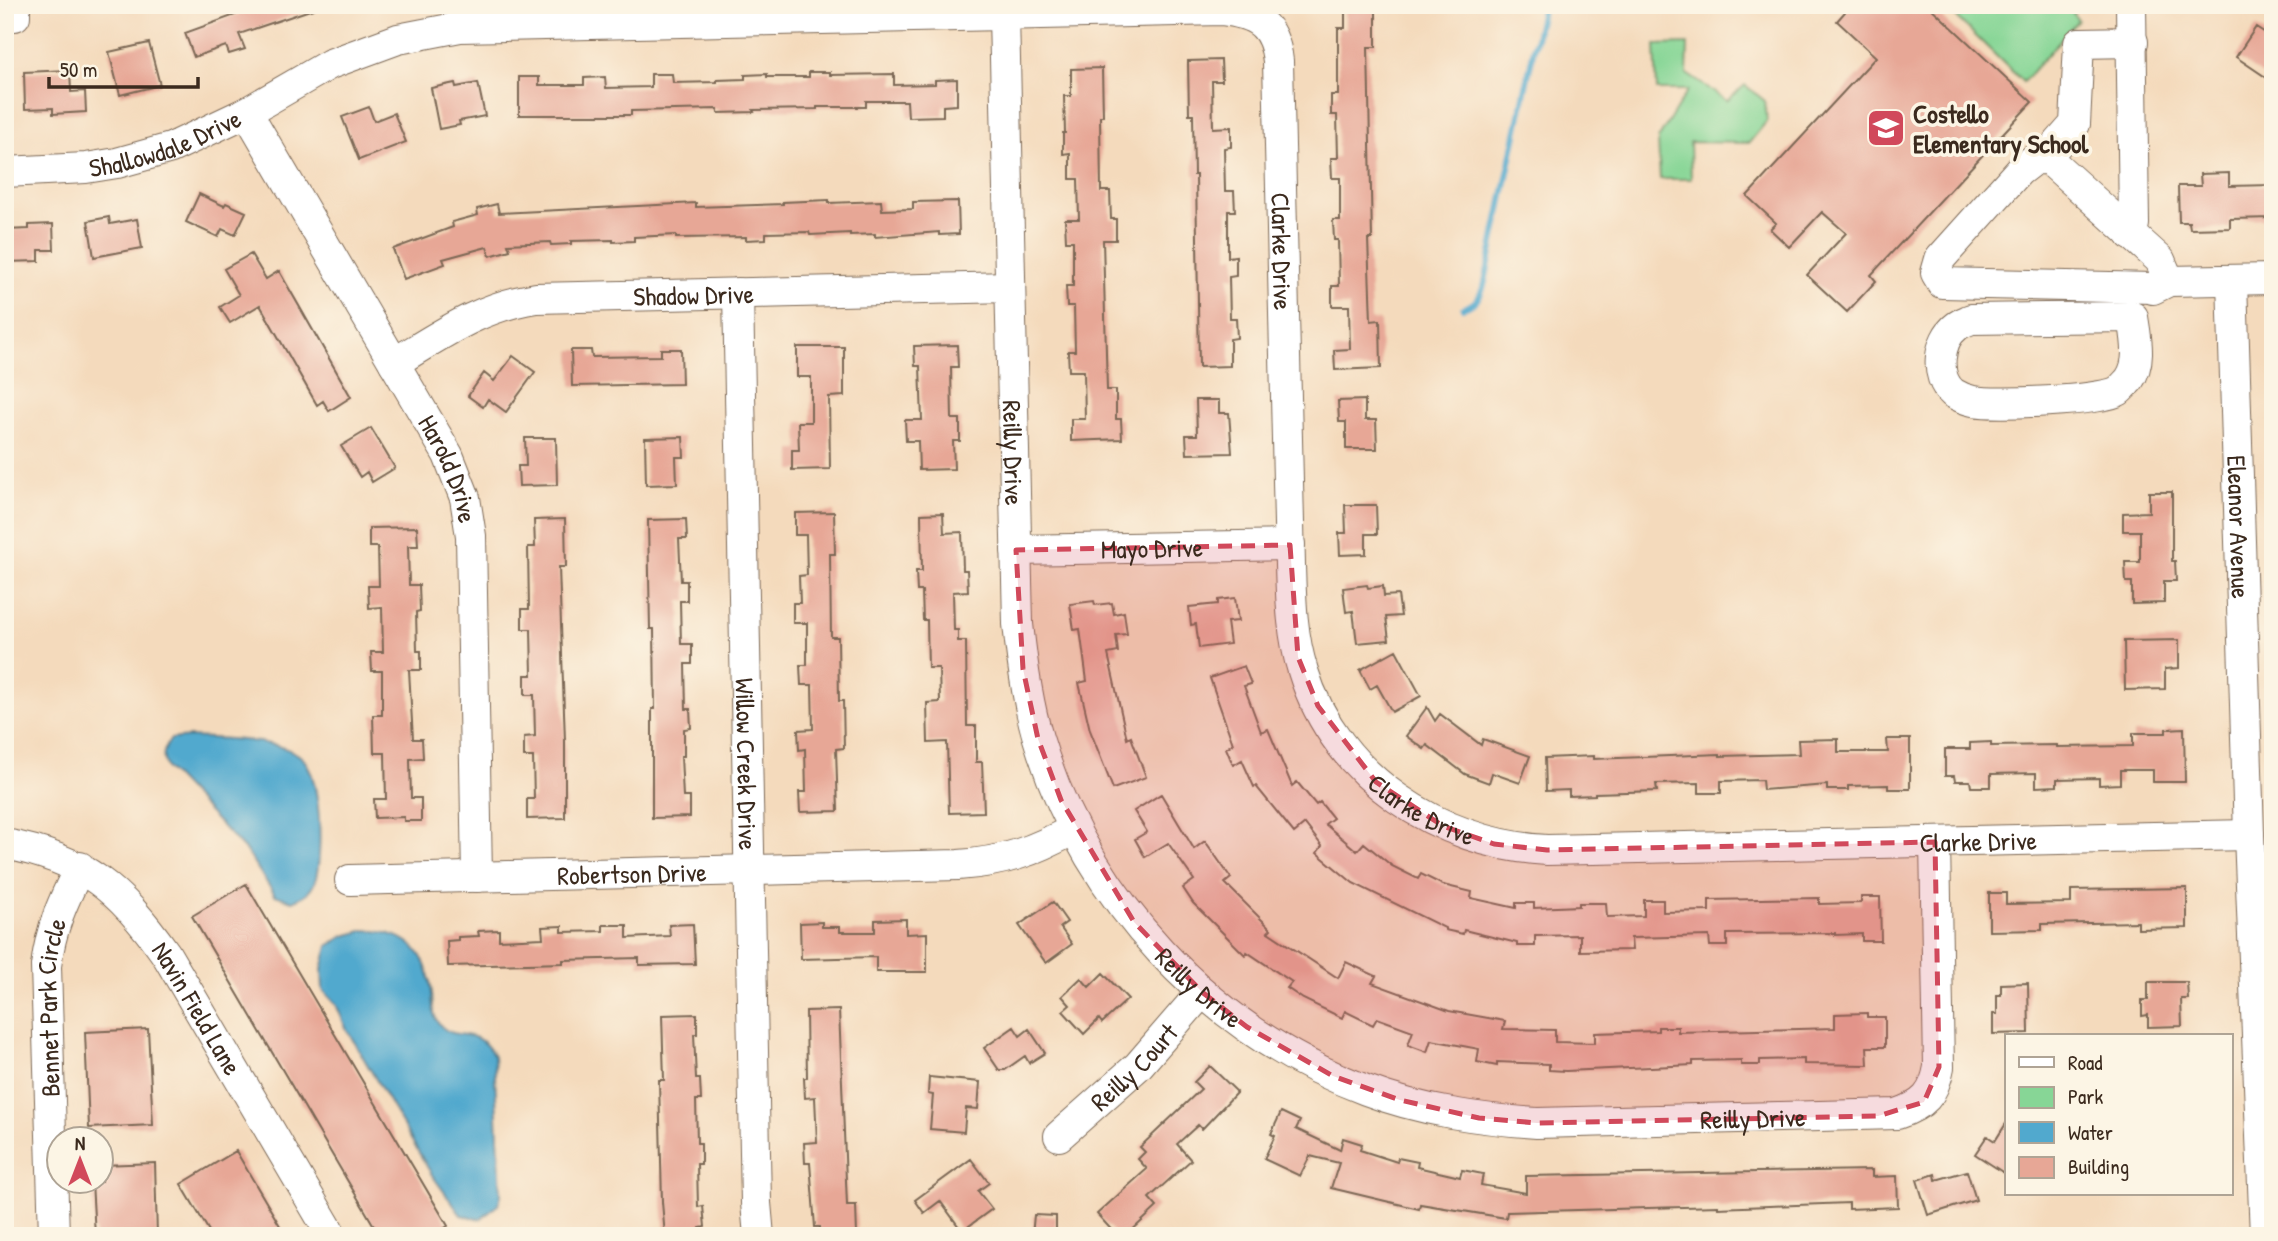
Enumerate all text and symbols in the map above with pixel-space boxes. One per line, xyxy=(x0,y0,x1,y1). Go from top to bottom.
scale bar xyxy=(49,46,198,90)
text: 50 m xyxy=(60,55,97,84)
place label: Costello Elementary School xyxy=(1913,96,2090,162)
street label: Shallowdale Drive xyxy=(86,100,246,185)
school or university icon: Costello Elementary School xyxy=(1865,107,1907,149)
street label: Clarke Drive xyxy=(1264,192,1301,310)
street label: Shadow Drive xyxy=(633,275,754,313)
street label: Reilly Drive xyxy=(995,400,1033,506)
street label: Harold Drive xyxy=(411,408,486,525)
street label: Eleanor Avenue xyxy=(2220,455,2259,599)
street label: Mayo Drive xyxy=(1101,529,1203,566)
street label: Willow Creek Drive xyxy=(728,677,767,850)
street label: Clarke Drive xyxy=(1361,765,1479,853)
street label: Clarke Drive xyxy=(1919,822,2037,860)
street label: Robertson Drive xyxy=(557,854,707,892)
street label: Bennet Park Circle xyxy=(28,913,74,1097)
street label: Navin Field Lane xyxy=(145,934,251,1081)
street label: Reilly Drive xyxy=(1148,939,1250,1035)
street label: Reilly Court xyxy=(1082,1015,1186,1118)
legend xyxy=(2005,1034,2232,1196)
text: Road xyxy=(2068,1048,2102,1077)
text: Park xyxy=(2068,1082,2103,1111)
street label: Reilly Drive xyxy=(1700,1099,1806,1136)
text: Water xyxy=(2068,1118,2113,1147)
north arrow xyxy=(46,1126,116,1196)
text: N xyxy=(75,1130,85,1156)
text: Building xyxy=(2068,1152,2129,1181)

